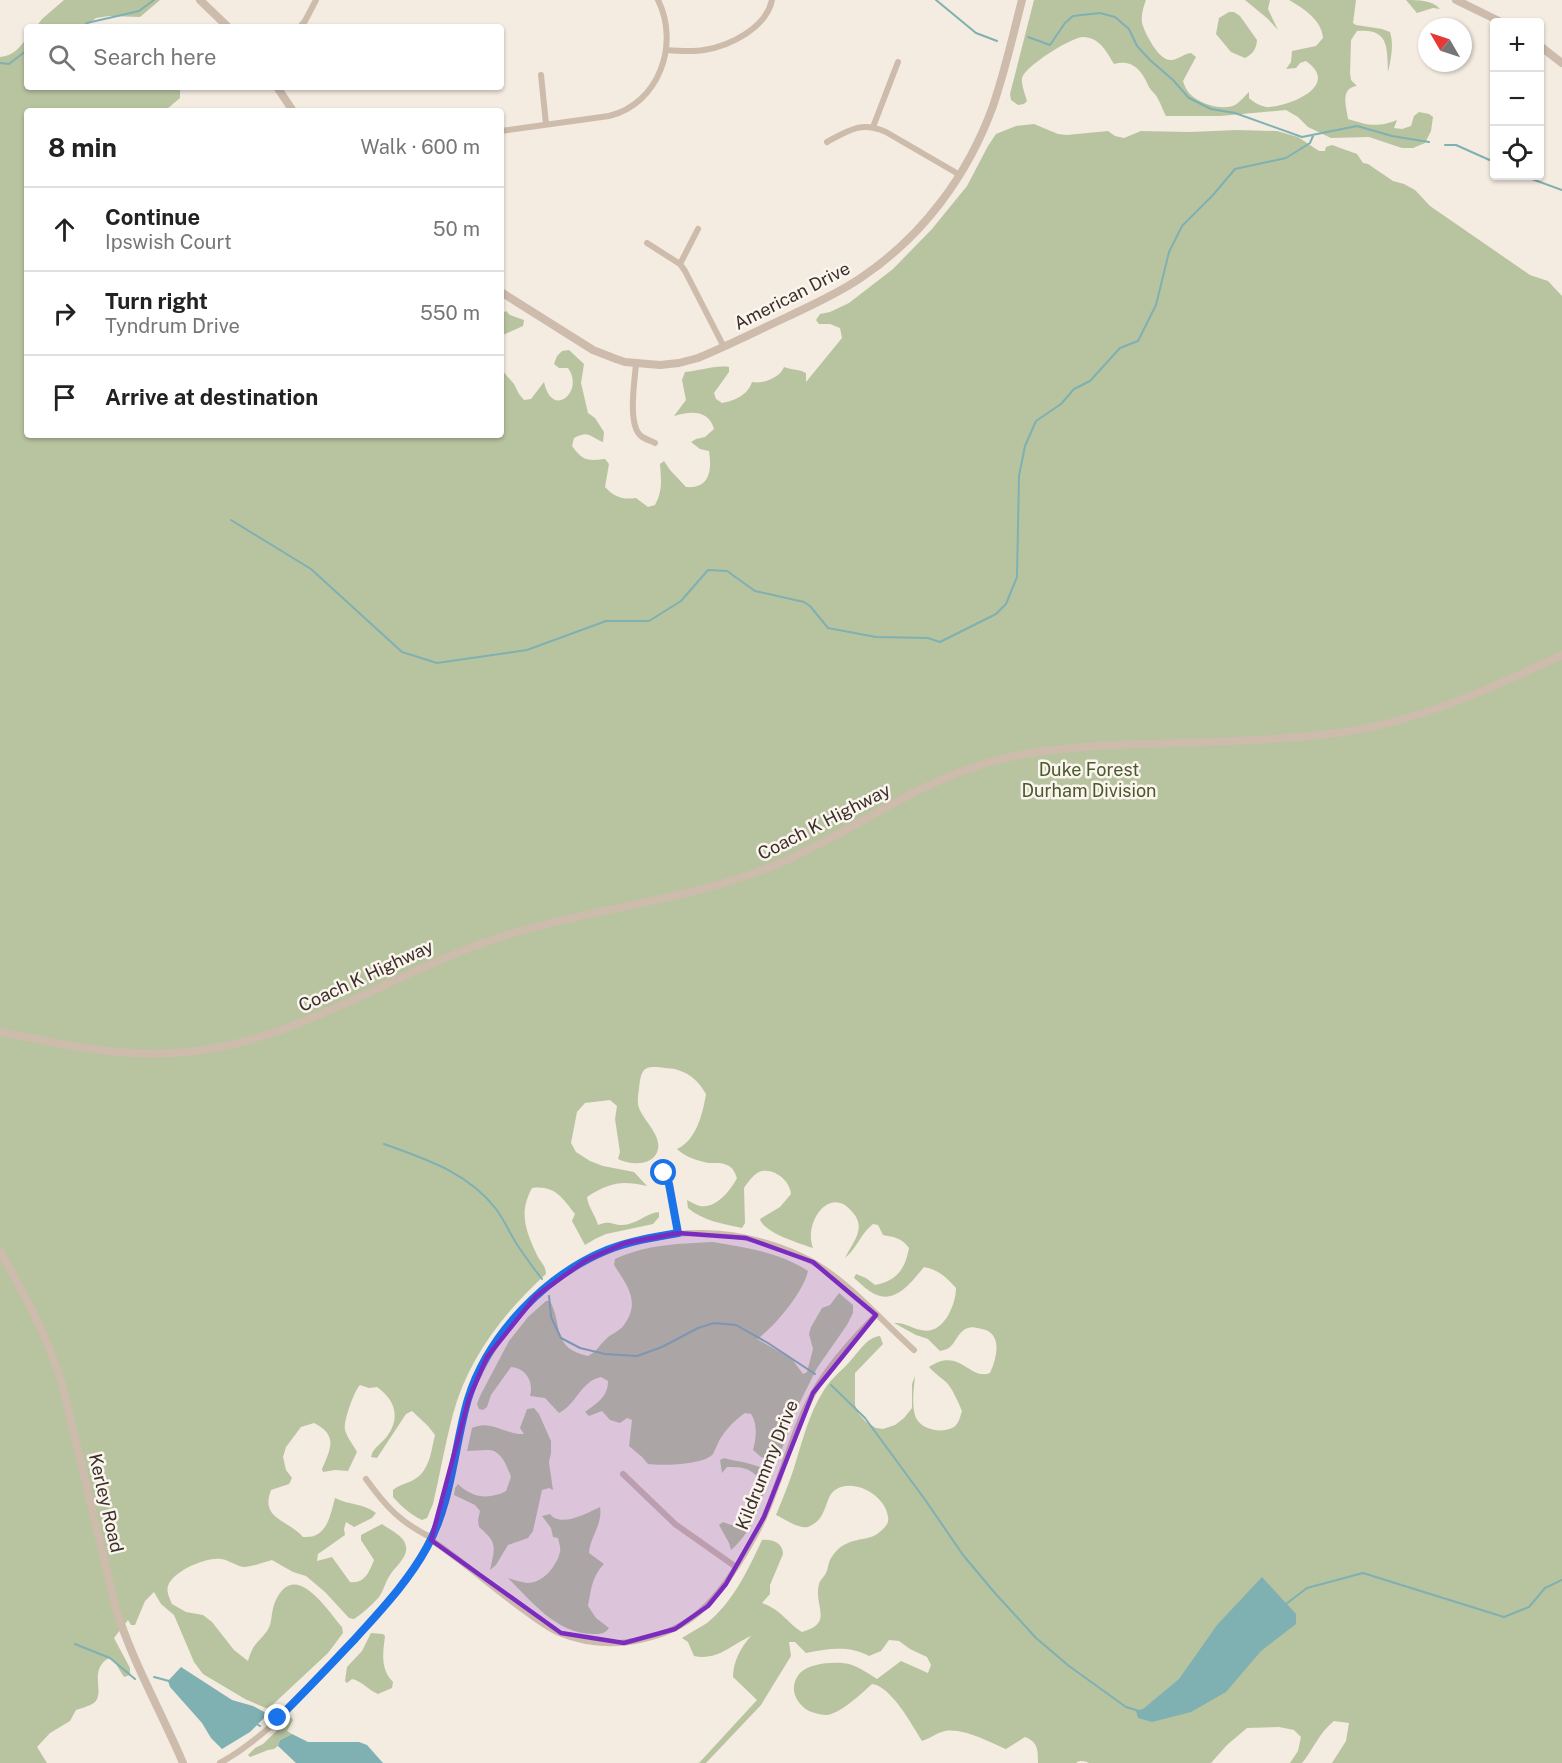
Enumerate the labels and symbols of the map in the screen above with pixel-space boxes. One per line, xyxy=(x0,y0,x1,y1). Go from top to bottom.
north arrow xyxy=(1418,18,1472,72)
street label: American Drive xyxy=(730,257,853,334)
park label: Duke Forest Durham Division xyxy=(1022,759,1156,801)
street label: Coach K Highway xyxy=(754,779,894,864)
street label: Coach K Highway xyxy=(295,935,437,1016)
route start xyxy=(650,1159,676,1185)
street label: Kildrummy Drive xyxy=(731,1397,802,1533)
street label: Kerley Road xyxy=(85,1451,128,1554)
route end xyxy=(264,1704,290,1730)

